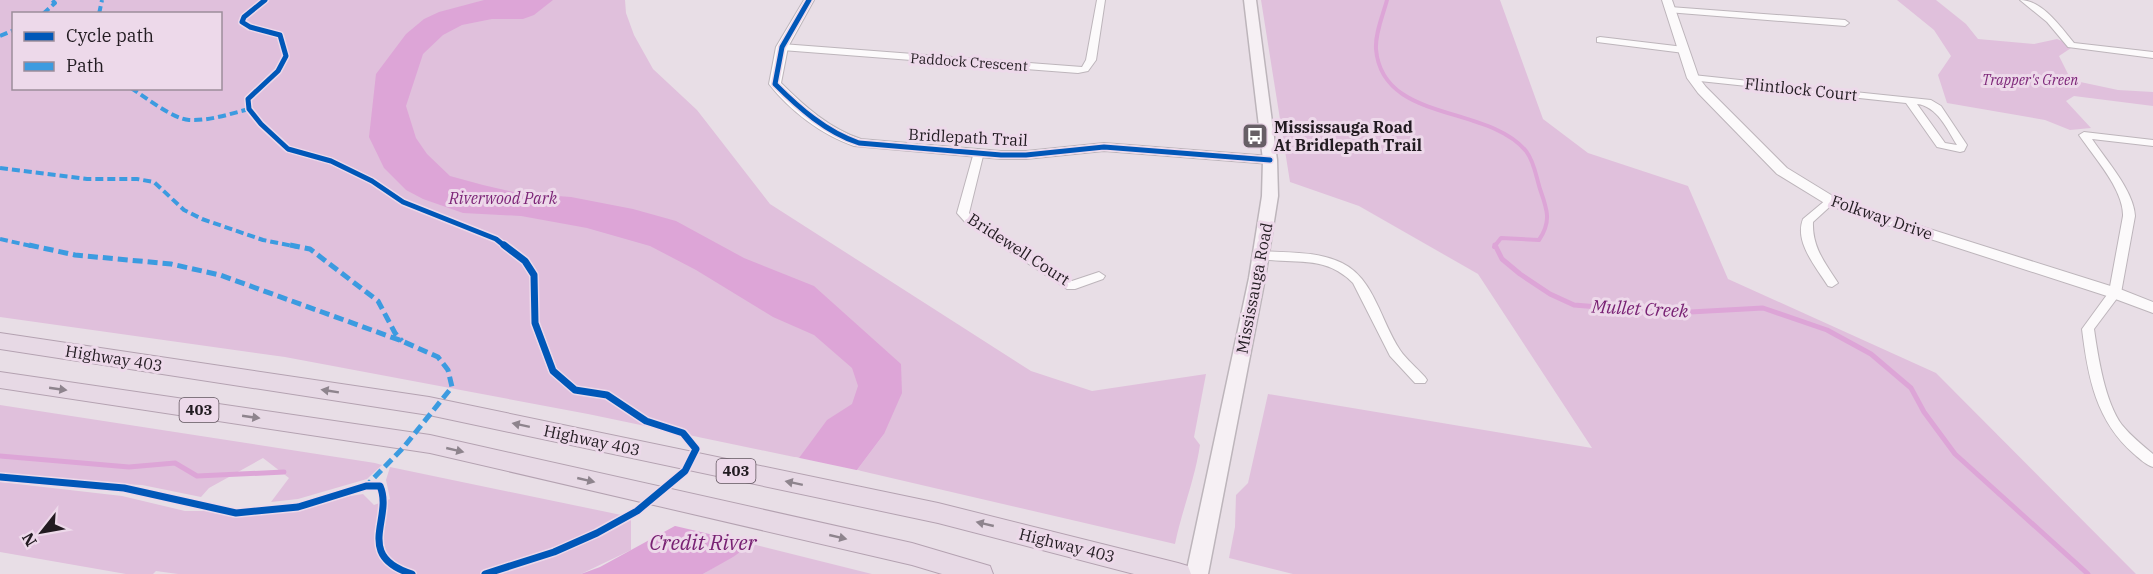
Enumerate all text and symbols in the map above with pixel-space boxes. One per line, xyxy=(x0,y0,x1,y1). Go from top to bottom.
legend xyxy=(12,12,222,90)
text: Cycle path xyxy=(66,24,154,47)
street label: Paddock Crescent xyxy=(910,49,1028,75)
text: Path xyxy=(66,54,104,77)
park label: Trapper's Green xyxy=(1982,71,2078,89)
street label: Flintlock Court xyxy=(1744,73,1859,105)
place label: Mississauga Road At Bridlepath Trail xyxy=(1274,117,1422,155)
bus stop icon: Mississauga Road At Bridlepath Trail xyxy=(1240,121,1270,151)
street label: Bridlepath Trail xyxy=(908,124,1028,150)
park label: Riverwood Park xyxy=(448,188,558,208)
street label: Folkway Drive xyxy=(1829,190,1935,244)
street label: Bridewell Court xyxy=(964,209,1074,290)
street label: Mississauga Road xyxy=(1232,221,1277,355)
water label: Mullet Creek xyxy=(1590,294,1689,323)
street label: Highway 403 xyxy=(64,340,164,376)
one-way arrow xyxy=(48,384,67,393)
one-way arrow xyxy=(320,386,339,395)
road number: 403 xyxy=(180,398,218,422)
one-way arrow xyxy=(241,413,260,422)
one-way arrow xyxy=(512,420,531,430)
street label: Highway 403 xyxy=(542,420,642,460)
one-way arrow xyxy=(446,446,465,455)
road number: 403 xyxy=(716,459,756,483)
one-way arrow xyxy=(577,476,596,485)
one-way arrow xyxy=(785,478,804,487)
north arrow xyxy=(12,502,72,562)
one-way arrow xyxy=(976,519,994,529)
street label: Highway 403 xyxy=(1017,523,1117,567)
water label: Credit River xyxy=(649,528,758,556)
text: N xyxy=(17,529,41,550)
one-way arrow xyxy=(828,533,847,543)

